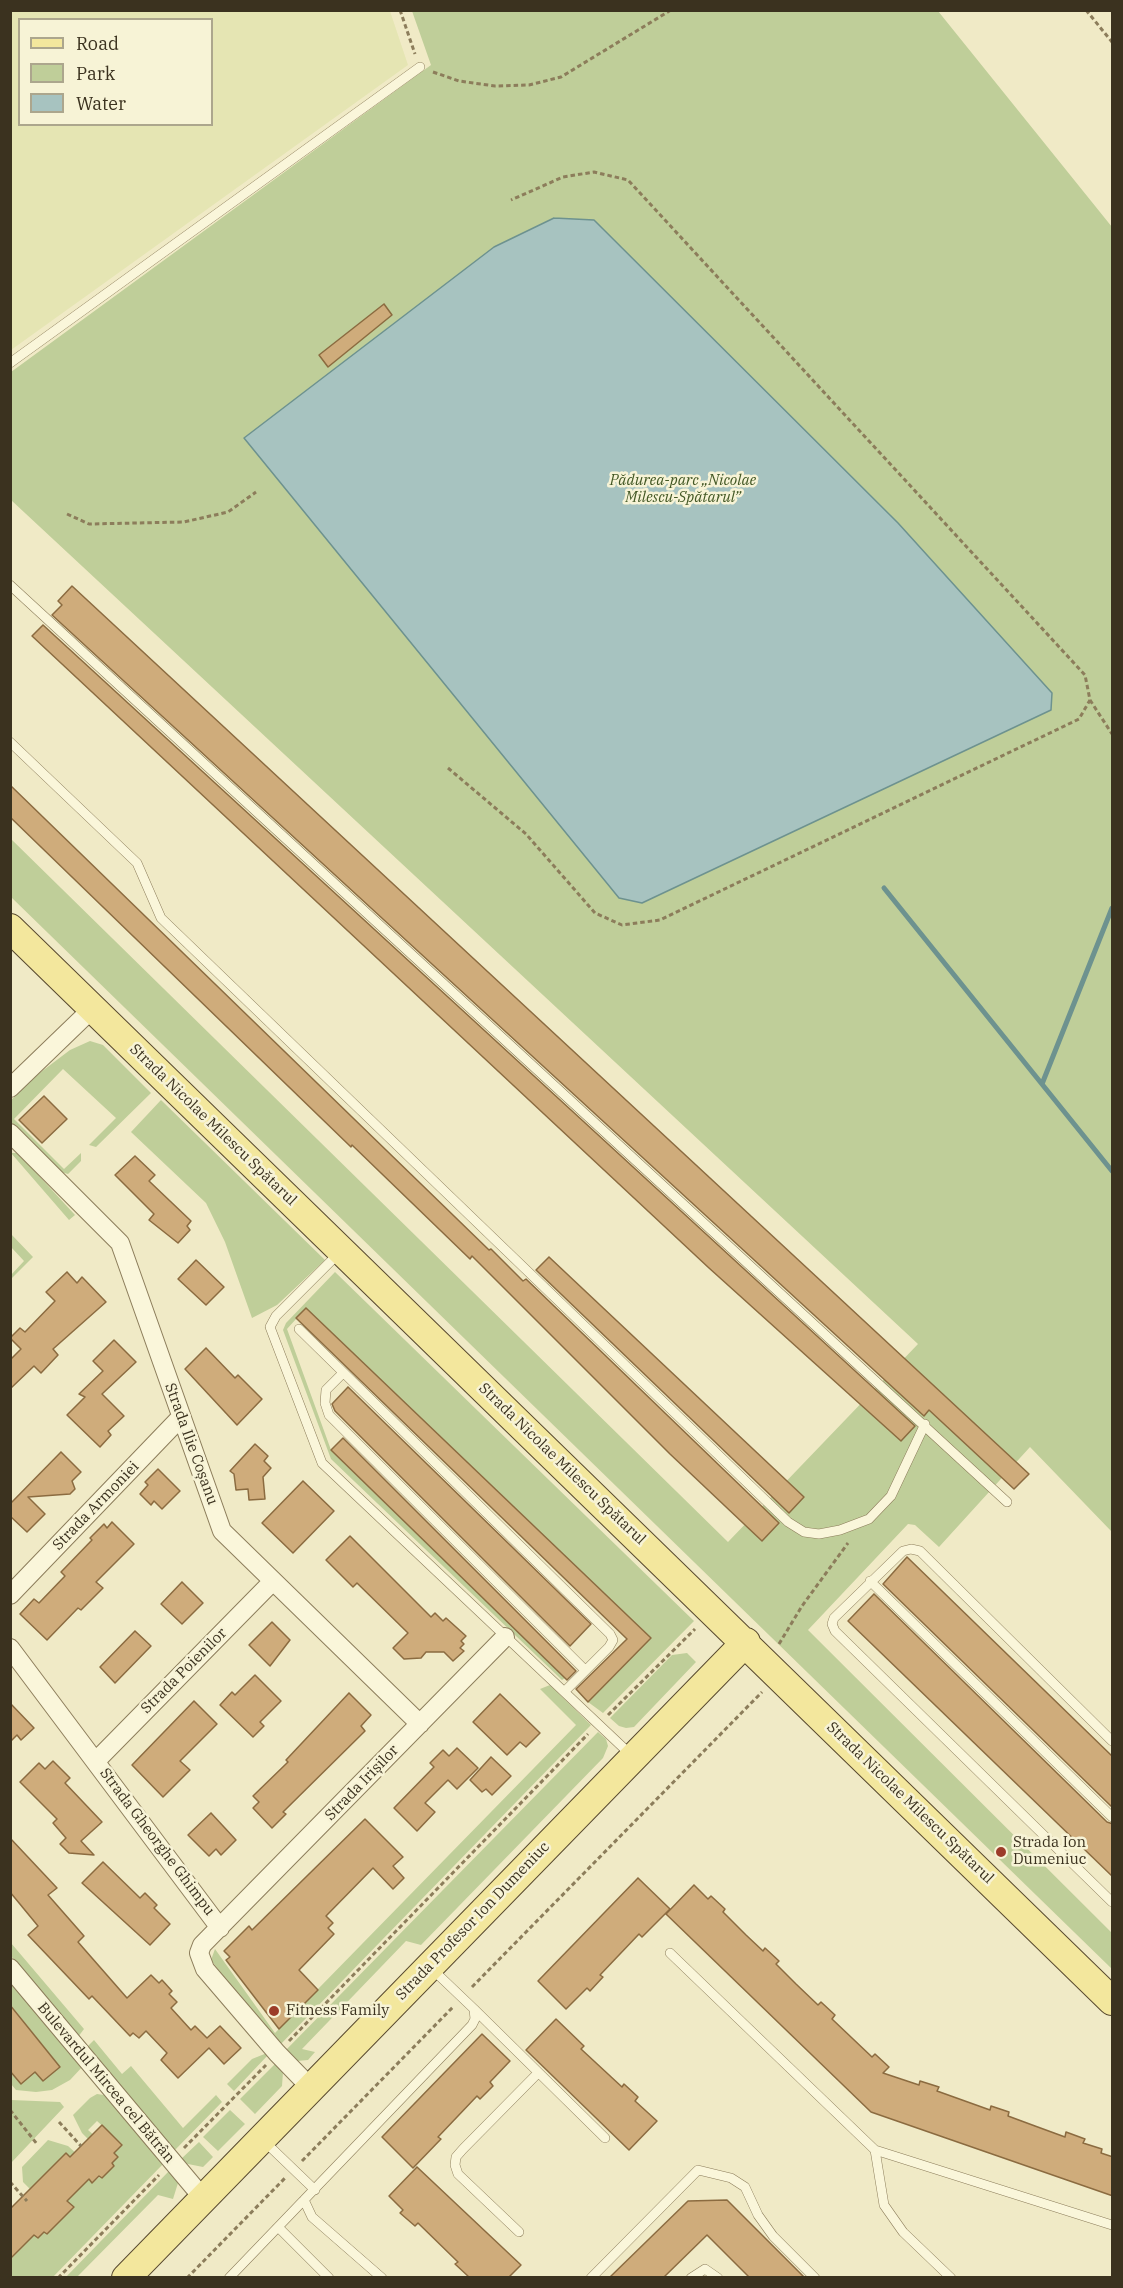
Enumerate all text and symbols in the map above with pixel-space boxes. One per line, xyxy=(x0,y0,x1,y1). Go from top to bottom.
legend xyxy=(18,18,213,126)
text: Road xyxy=(76,32,119,55)
text: Park xyxy=(76,62,115,85)
text: Water xyxy=(76,92,126,115)
park label: Pădurea-parc „Nicolae Milescu-Spătarul” xyxy=(610,472,756,507)
street label: Strada Nicolae Milescu Spătarul xyxy=(126,1040,300,1210)
street label: Strada Nicolae Milescu Spătarul xyxy=(475,1379,649,1549)
street label: Strada Ilie Coșanu xyxy=(161,1381,221,1507)
street label: Strada Armoniei xyxy=(49,1458,143,1554)
street label: Strada Poienilor xyxy=(137,1624,231,1718)
street label: Strada Nicolae Milescu Spătarul xyxy=(823,1718,997,1888)
street label: Strada Irișilor xyxy=(322,1742,402,1824)
street label: Strada Gheorghe Ghimpu xyxy=(96,1765,218,1919)
place label: Strada Ion Dumeniuc xyxy=(1013,1834,1087,1869)
street label: Strada Profesor Ion Dumeniuc xyxy=(392,1838,554,2004)
marker: Strada Ion Dumeniuc xyxy=(994,1845,1008,1859)
street label: Bulevardul Mircea cel Bătrân xyxy=(34,1999,178,2167)
place label: Fitness Family xyxy=(286,2002,389,2020)
marker: Fitness Family xyxy=(267,2004,281,2018)

